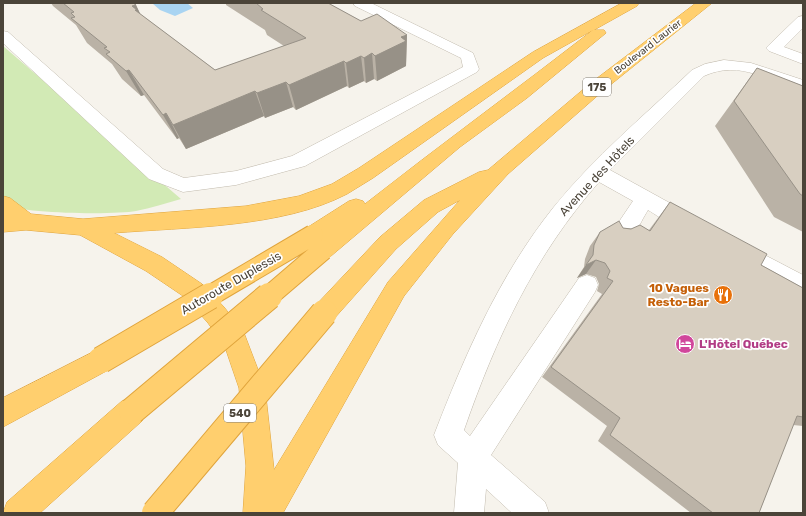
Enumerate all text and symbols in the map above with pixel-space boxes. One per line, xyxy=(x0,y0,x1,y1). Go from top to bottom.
street label: Boulevard Laurier xyxy=(612,17,684,77)
road number: 175 xyxy=(583,78,611,96)
street label: Avenue des Hôtels xyxy=(557,133,637,219)
street label: Autoroute Duplessis xyxy=(178,249,284,317)
place label: 10 Vagues Resto-Bar xyxy=(647,281,710,309)
restaurant icon: 10 Vagues Resto-Bar xyxy=(712,284,734,306)
hotel icon: L'Hôtel Québec xyxy=(674,333,696,355)
place label: L'Hôtel Québec xyxy=(699,337,788,351)
road number: 540 xyxy=(224,404,256,422)

